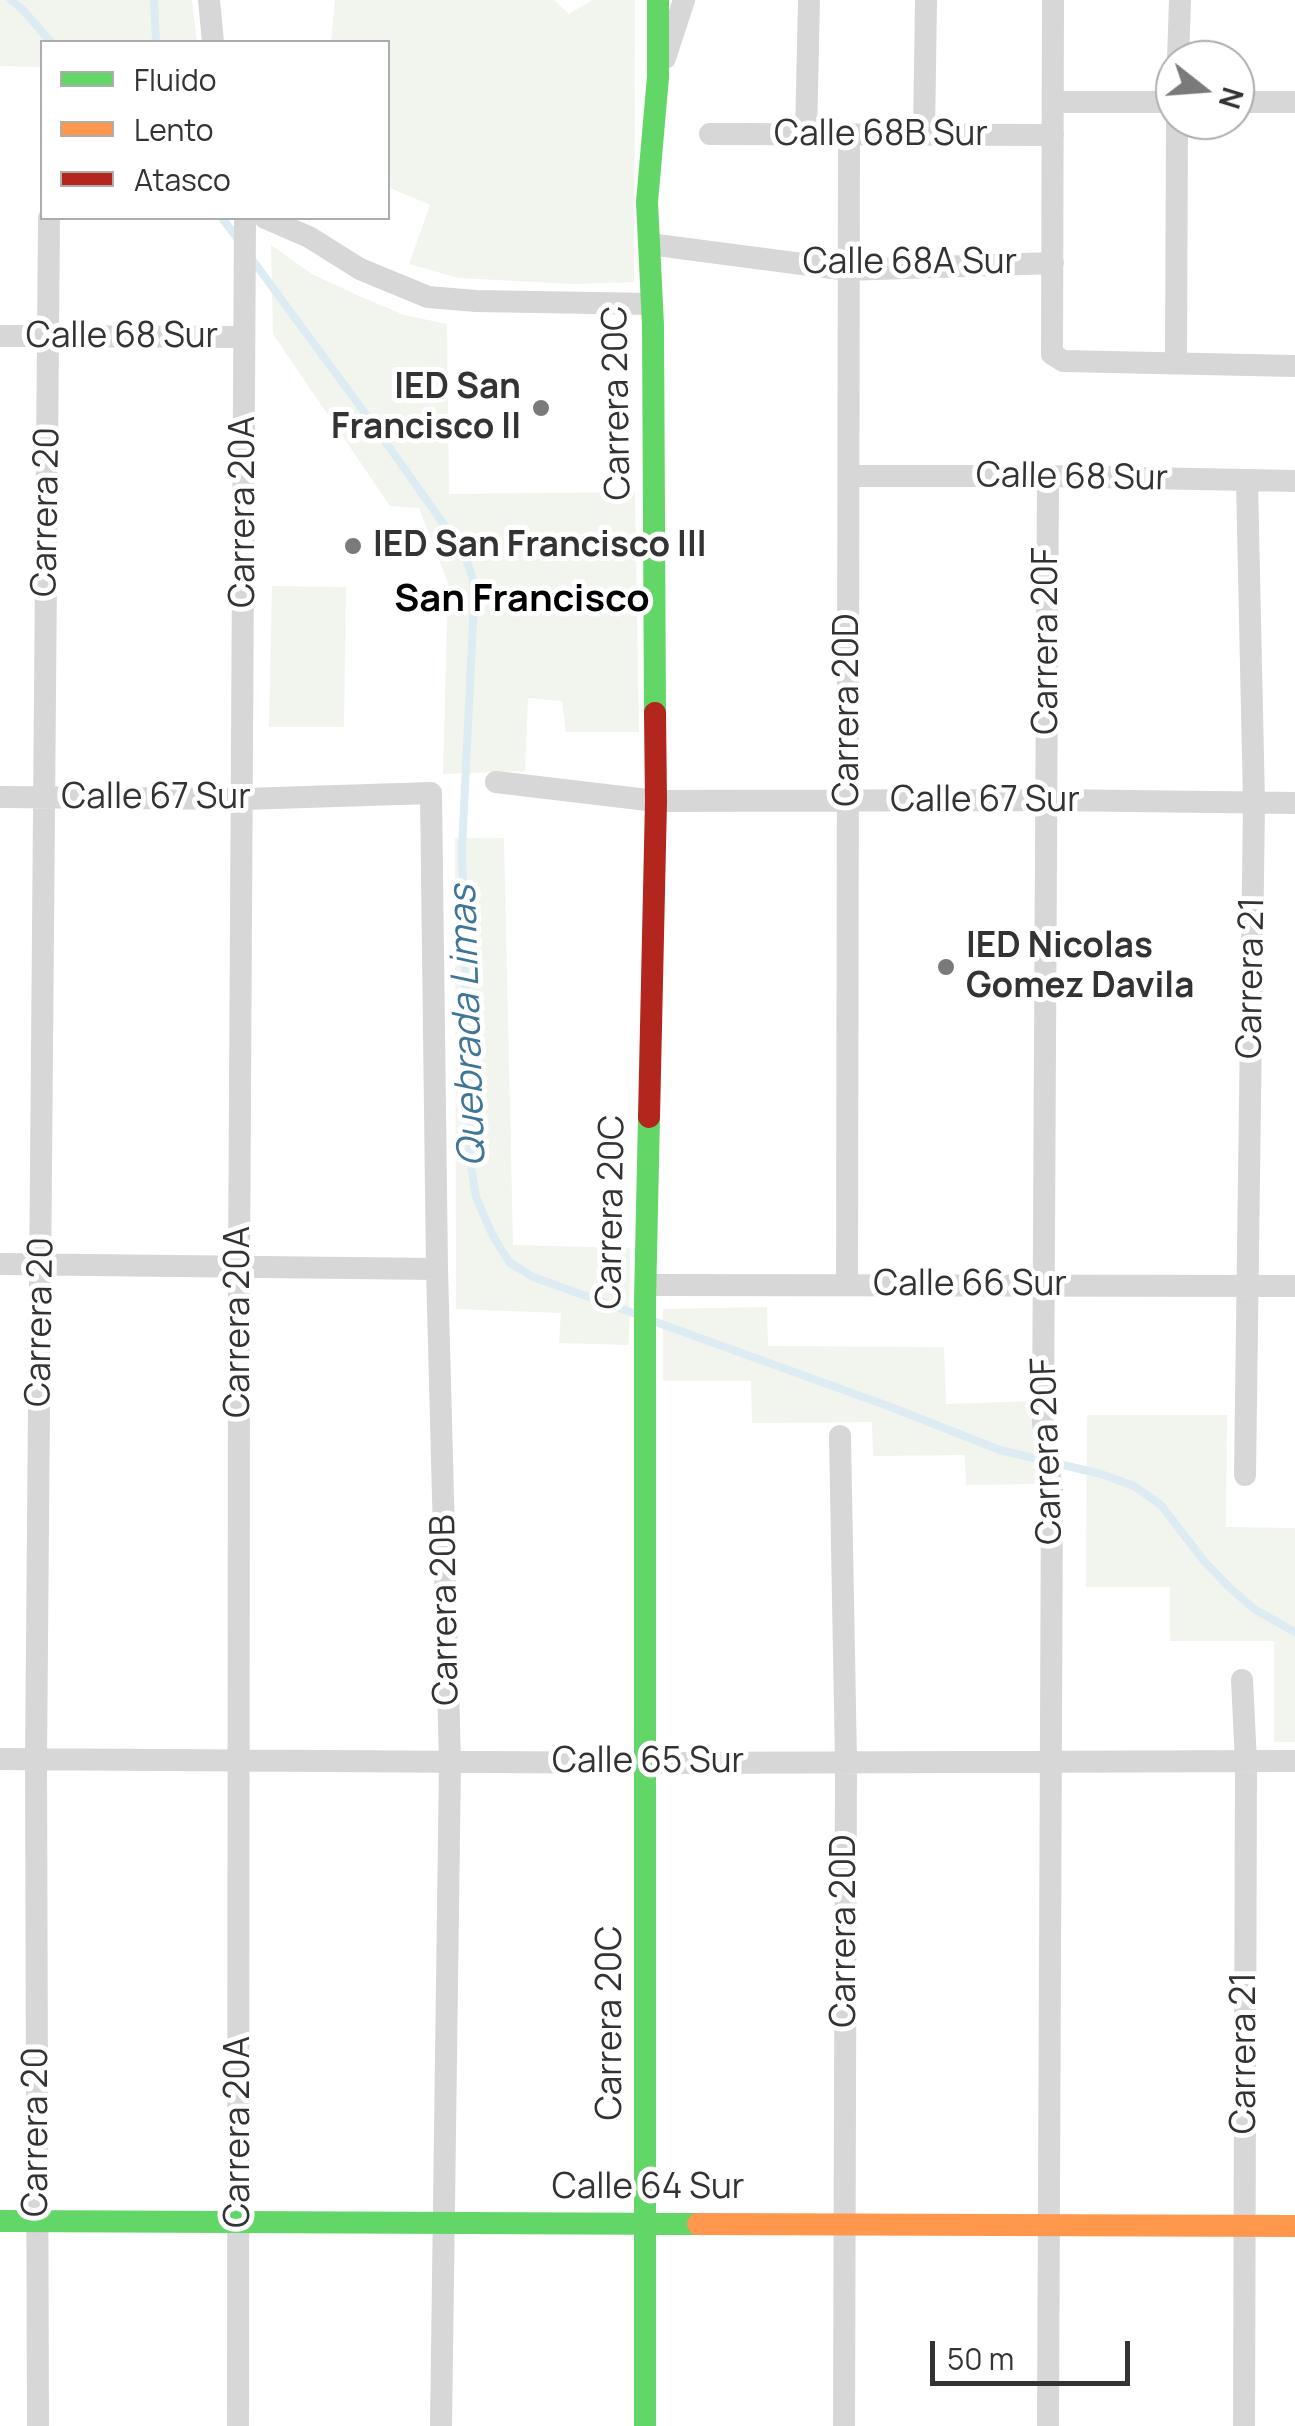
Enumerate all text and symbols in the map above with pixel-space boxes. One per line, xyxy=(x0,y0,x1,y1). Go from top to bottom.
legend xyxy=(40,40,390,220)
north arrow xyxy=(1155,40,1255,140)
text: Fluido xyxy=(134,59,216,100)
text: N xyxy=(1211,83,1253,113)
text: Lento xyxy=(134,109,213,150)
street label: Calle 68B Sur xyxy=(774,114,988,156)
text: Atasco xyxy=(134,159,231,200)
street label: Calle 68A Sur xyxy=(803,242,1017,284)
street label: Carrera 20C xyxy=(595,305,641,501)
street label: Calle 68 Sur xyxy=(26,316,218,358)
place label: IED San Francisco II xyxy=(331,367,521,449)
marker: IED San Francisco II xyxy=(530,397,552,419)
street label: Carrera 20A xyxy=(223,416,265,608)
street label: Carrera 20 xyxy=(25,427,69,597)
street label: Calle 68 Sur xyxy=(975,455,1169,501)
place label: IED San Francisco III xyxy=(373,525,707,567)
marker: IED San Francisco III xyxy=(342,535,364,557)
street label: Carrera 20F xyxy=(1026,547,1068,735)
district label: San Francisco xyxy=(394,577,650,623)
street label: Carrera 20D xyxy=(827,614,869,806)
street label: Calle 67 Sur xyxy=(61,777,251,819)
street label: Calle 67 Sur xyxy=(890,780,1080,822)
water label: Quebrada Limas xyxy=(441,884,497,1168)
street label: Carrera 21 xyxy=(1230,897,1274,1059)
place label: IED Nicolas Gomez Davila xyxy=(966,926,1194,1008)
marker: IED Nicolas Gomez Davila xyxy=(935,956,957,978)
street label: Carrera 20C xyxy=(589,1114,635,1310)
street label: Carrera 20A xyxy=(218,1226,260,1418)
street label: Carrera 20 xyxy=(19,1237,63,1407)
street label: Calle 66 Sur xyxy=(873,1264,1067,1306)
street label: Carrera 20F xyxy=(1024,1357,1072,1545)
street label: Carrera 20B xyxy=(423,1514,469,1706)
street label: Calle 65 Sur xyxy=(552,1741,744,1783)
street label: Carrera 20D xyxy=(824,1835,866,2027)
street label: Carrera 20C xyxy=(590,1926,632,2120)
street label: Carrera 21 xyxy=(1224,1972,1266,2134)
street label: Carrera 20A xyxy=(218,2036,260,2228)
street label: Carrera 20 xyxy=(16,2047,58,2217)
street label: Calle 64 Sur xyxy=(552,2167,744,2209)
scale bar xyxy=(935,2321,1135,2383)
text: 50 m xyxy=(947,2338,1014,2379)

